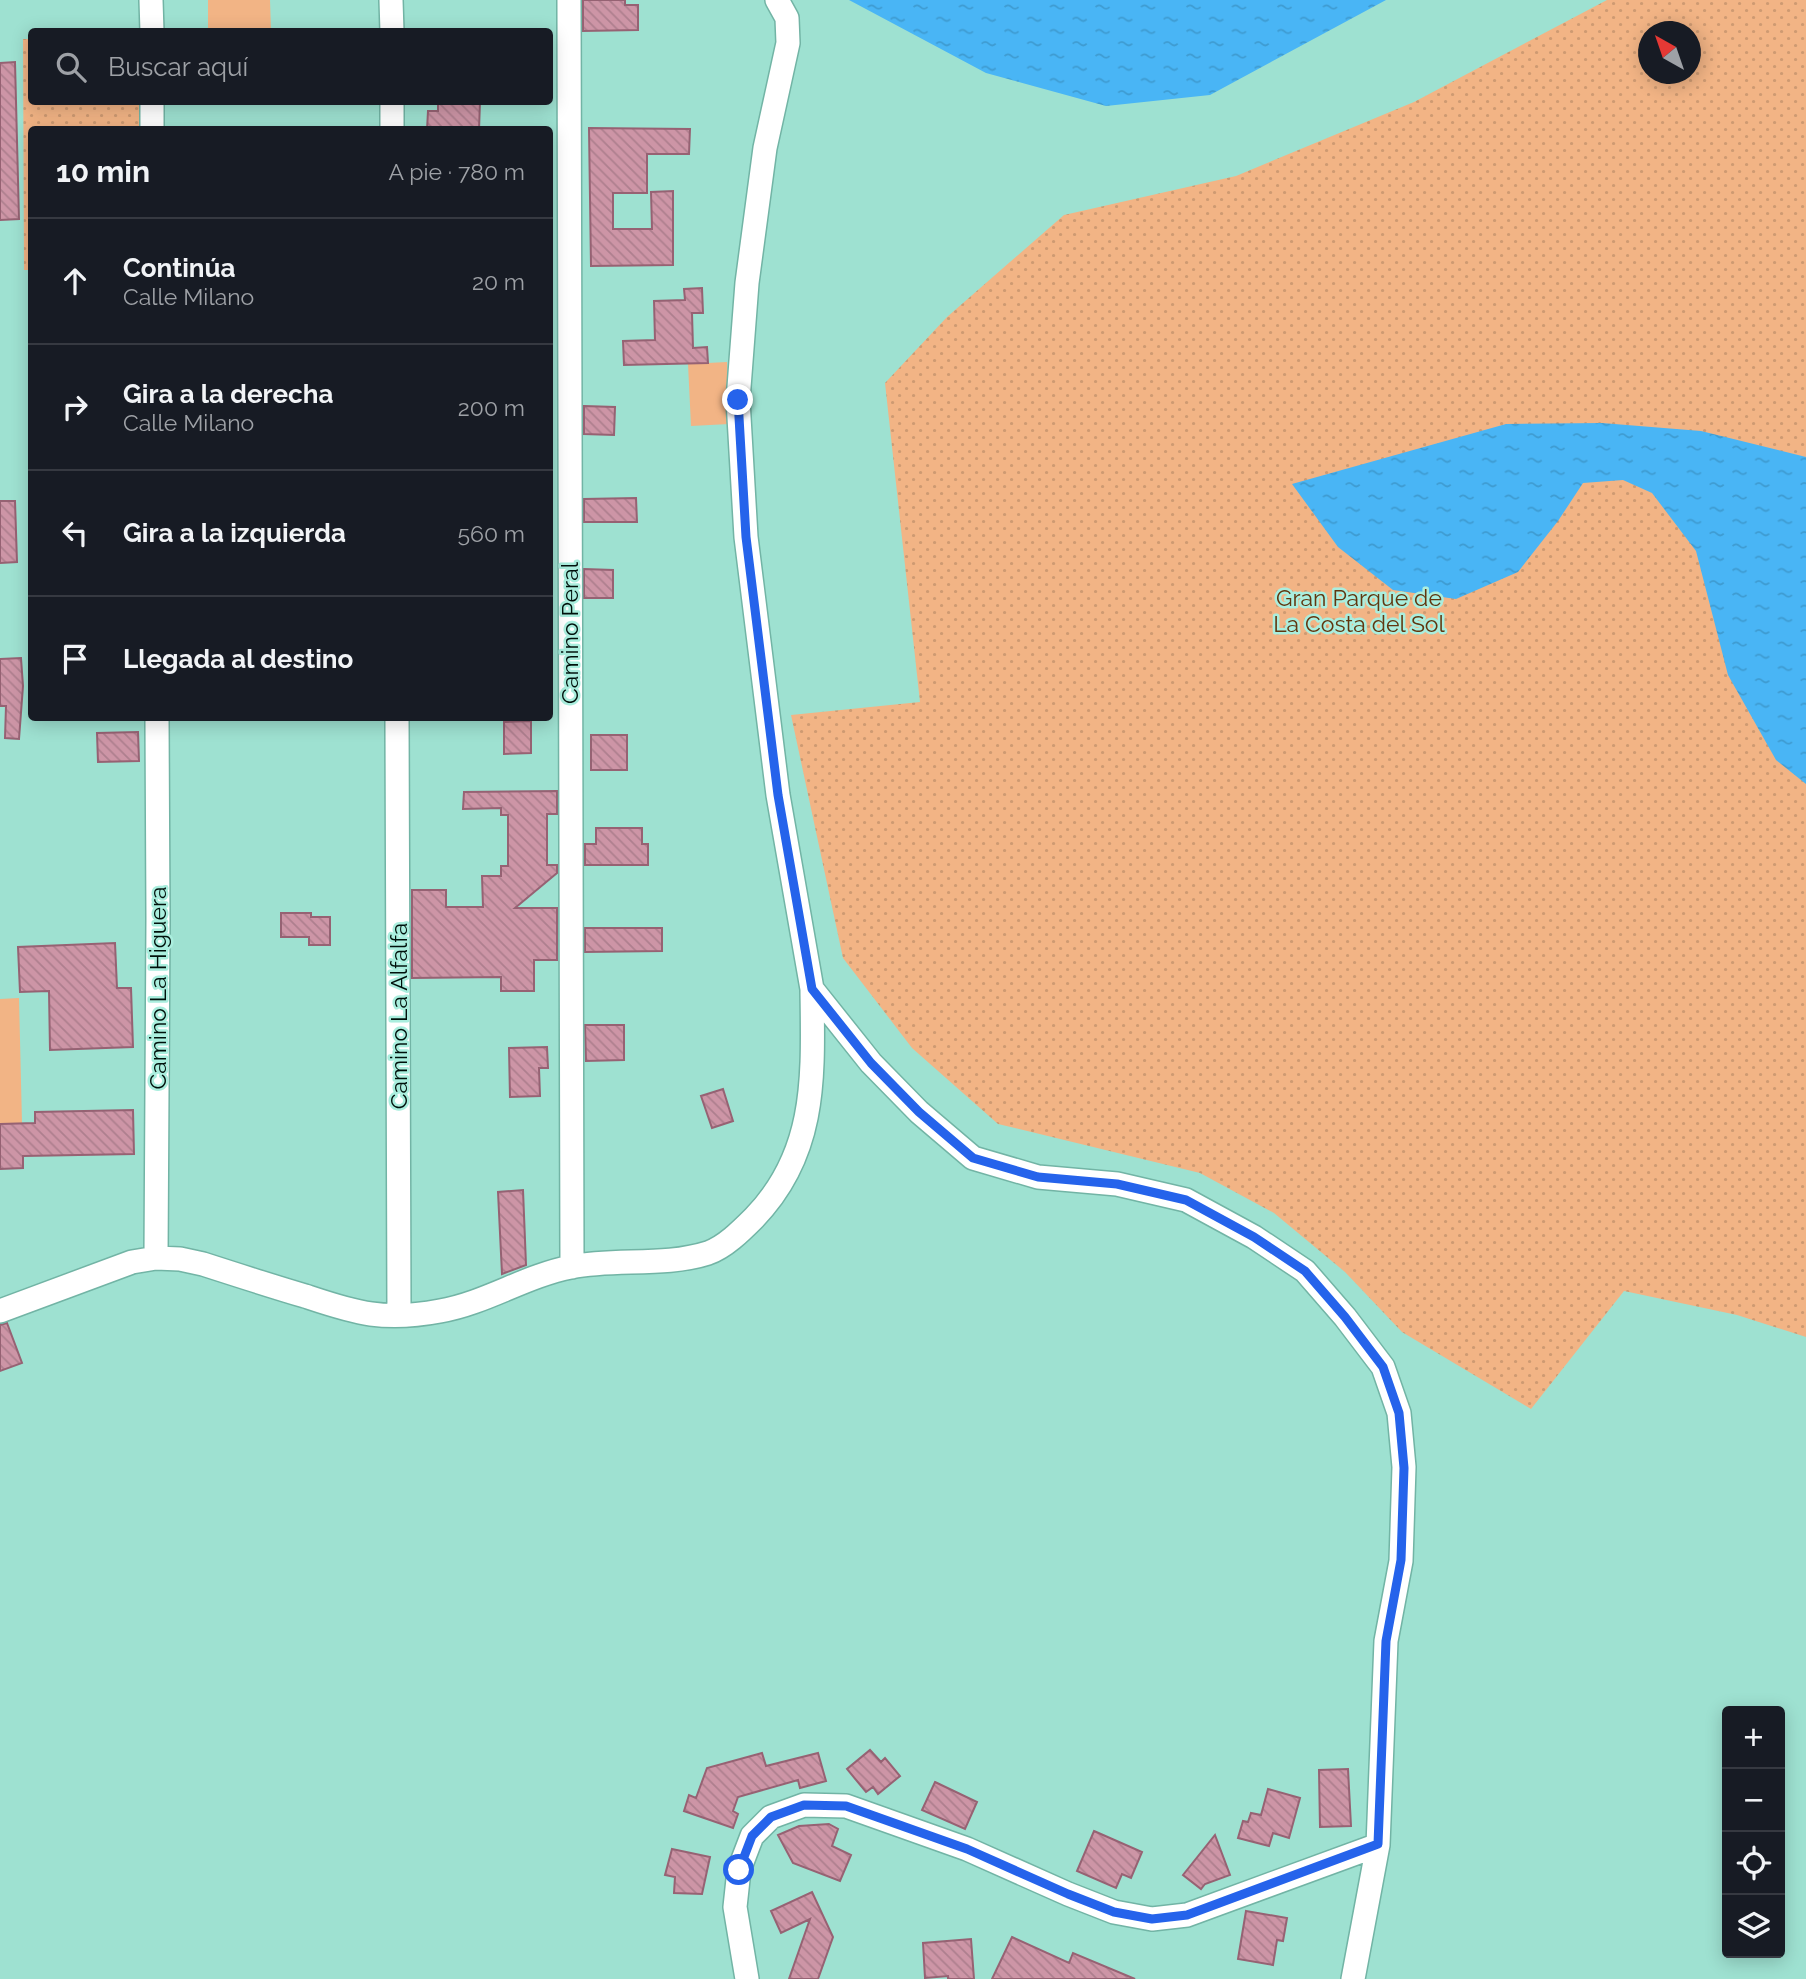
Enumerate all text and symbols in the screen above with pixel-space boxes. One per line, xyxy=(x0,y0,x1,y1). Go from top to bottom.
north arrow xyxy=(1638,21,1701,84)
search box xyxy=(28,28,553,105)
icon: search xyxy=(52,48,90,86)
text: Buscar aquí xyxy=(108,52,248,82)
text: 10 min xyxy=(56,154,150,189)
text: A pie · 780 m xyxy=(388,158,525,185)
text: Continúa xyxy=(123,253,235,283)
icon: ahead xyxy=(56,262,94,300)
text: 20 m xyxy=(472,268,525,295)
text: Calle Milano xyxy=(123,283,254,310)
text: Gira a la derecha xyxy=(123,379,333,409)
route end xyxy=(722,384,753,415)
icon: right xyxy=(56,388,94,426)
text: 200 m xyxy=(458,394,525,421)
text: Calle Milano xyxy=(123,409,254,436)
icon: left xyxy=(56,514,94,552)
text: Gira a la izquierda xyxy=(123,518,346,548)
text: 560 m xyxy=(458,520,525,547)
street label: Camino Peral xyxy=(556,561,583,704)
park label: Gran Parque de La Costa del Sol xyxy=(1273,584,1446,637)
icon: arrive xyxy=(56,640,94,678)
text: Llegada al destino xyxy=(123,644,353,674)
street label: Camino La Higuera xyxy=(144,886,171,1090)
street label: Camino La Alfalfa xyxy=(385,923,412,1109)
map controls xyxy=(1722,1706,1785,1958)
button: + xyxy=(1722,1706,1785,1769)
button: − xyxy=(1722,1769,1785,1832)
button: locate xyxy=(1722,1832,1785,1895)
route start xyxy=(723,1854,754,1885)
button: layers xyxy=(1722,1895,1785,1958)

